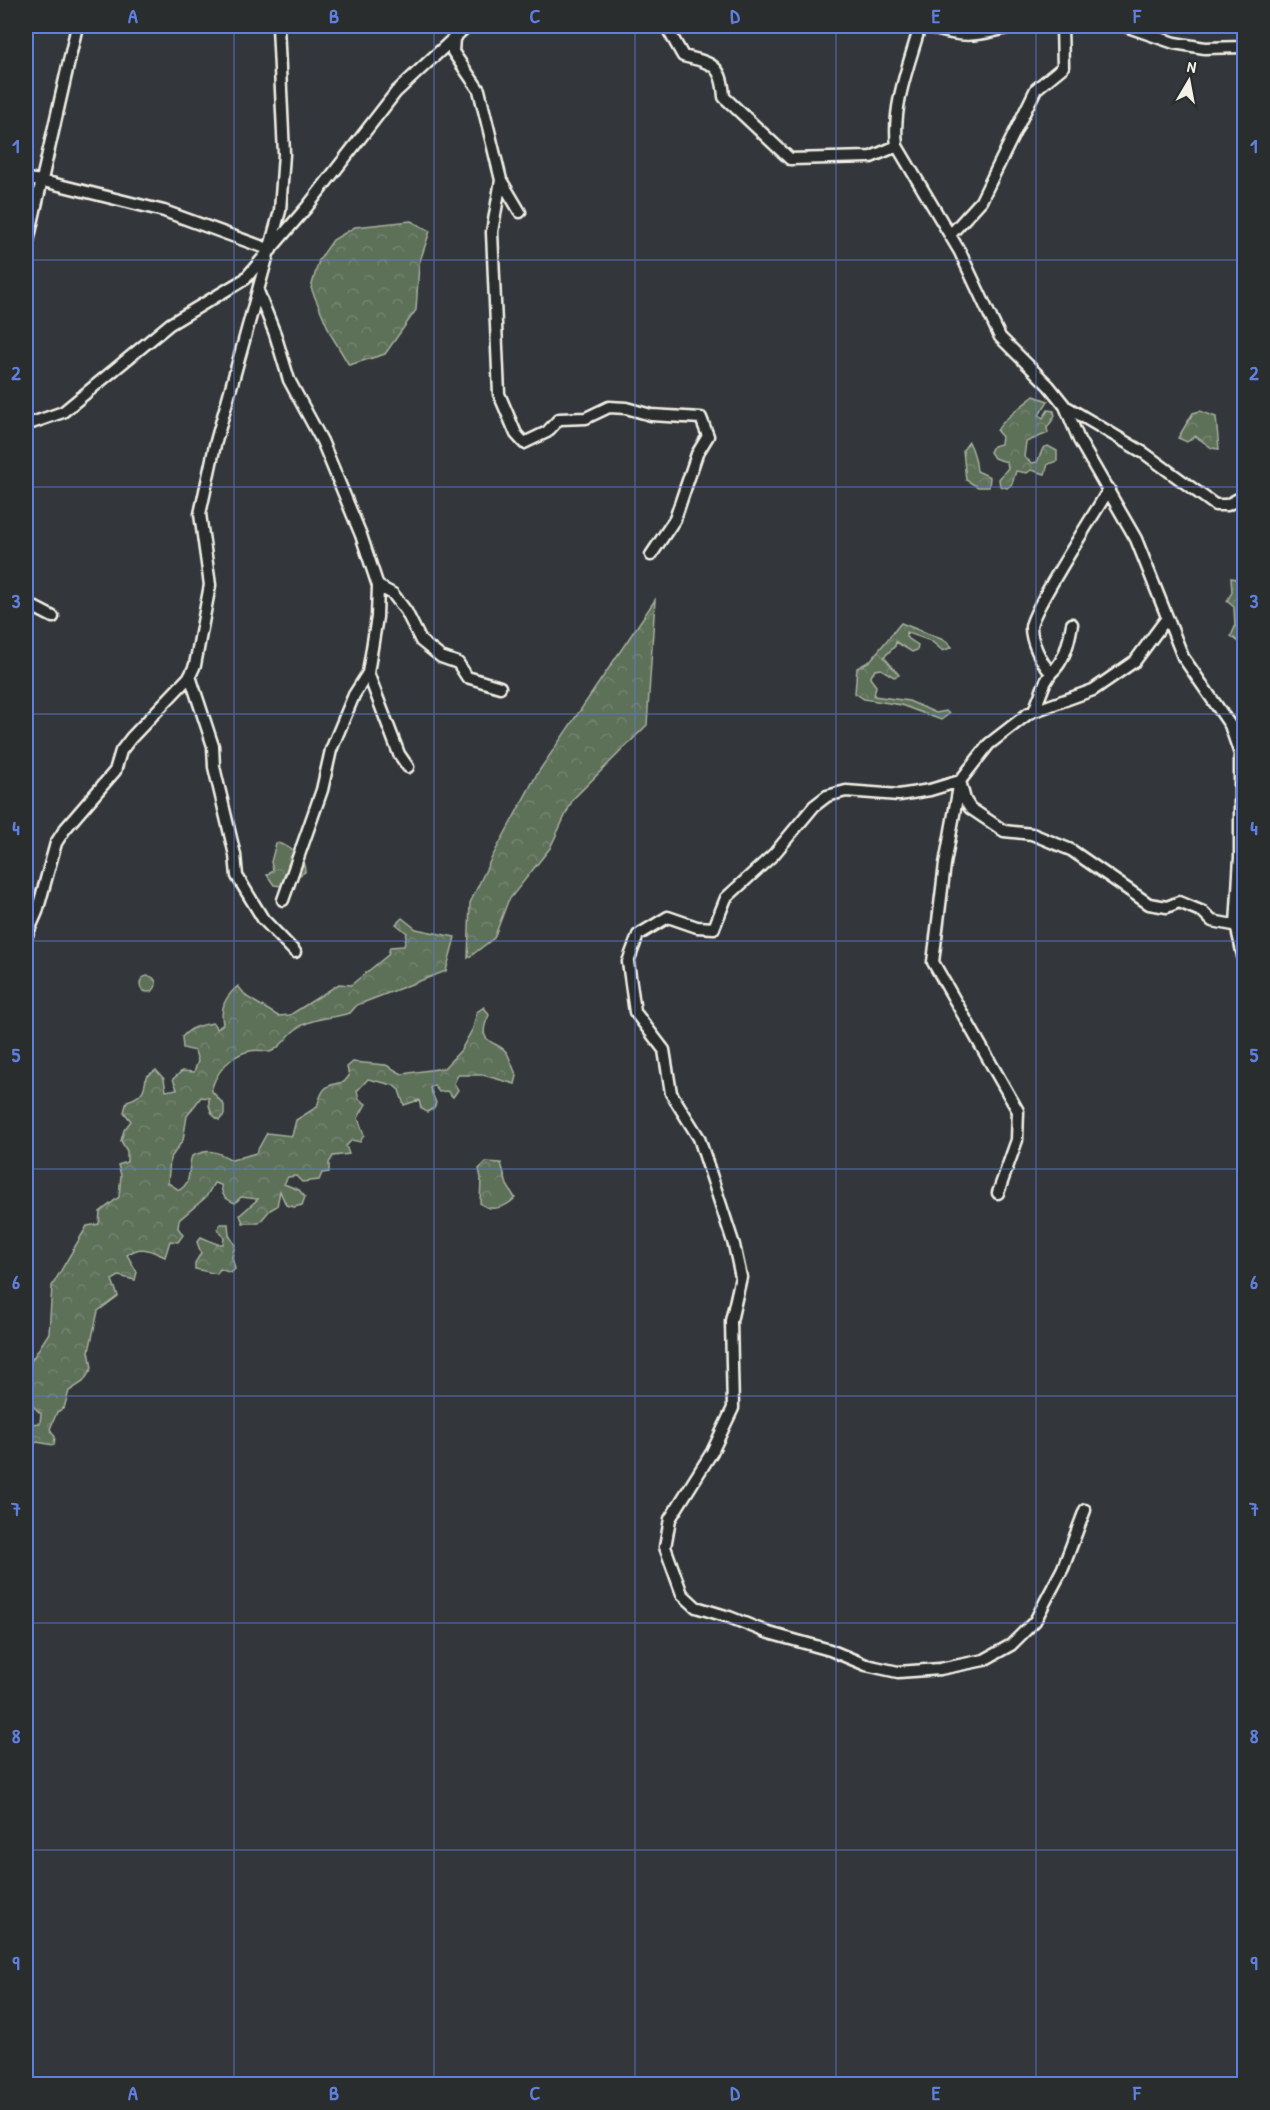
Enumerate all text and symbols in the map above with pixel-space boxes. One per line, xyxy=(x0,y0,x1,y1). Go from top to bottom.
text: A xyxy=(128,2,138,29)
text: B xyxy=(329,2,339,29)
text: C xyxy=(530,2,541,29)
text: D xyxy=(730,2,740,29)
text: E xyxy=(932,2,941,29)
text: F xyxy=(1132,2,1142,29)
north arrow xyxy=(1159,51,1219,111)
text: N xyxy=(1186,55,1198,78)
text: 1 xyxy=(12,132,20,159)
text: 1 xyxy=(1250,132,1258,159)
text: 2 xyxy=(11,359,21,386)
text: 2 xyxy=(1249,359,1259,386)
text: 3 xyxy=(12,587,21,614)
text: 3 xyxy=(1250,587,1259,614)
text: 4 xyxy=(12,814,20,841)
text: 4 xyxy=(1250,814,1258,841)
text: 5 xyxy=(12,1041,21,1068)
text: 5 xyxy=(1250,1041,1259,1068)
text: 6 xyxy=(12,1268,20,1295)
text: 6 xyxy=(1250,1268,1258,1295)
text: 7 xyxy=(10,1495,21,1522)
text: 7 xyxy=(1248,1495,1259,1522)
text: 8 xyxy=(12,1722,21,1749)
text: 8 xyxy=(1250,1722,1259,1749)
text: 9 xyxy=(12,1949,20,1976)
text: 9 xyxy=(1250,1949,1258,1976)
text: A xyxy=(128,2079,138,2106)
text: B xyxy=(329,2079,339,2106)
text: C xyxy=(530,2079,541,2106)
text: D xyxy=(730,2079,740,2106)
text: E xyxy=(932,2079,941,2106)
text: F xyxy=(1132,2079,1142,2106)

